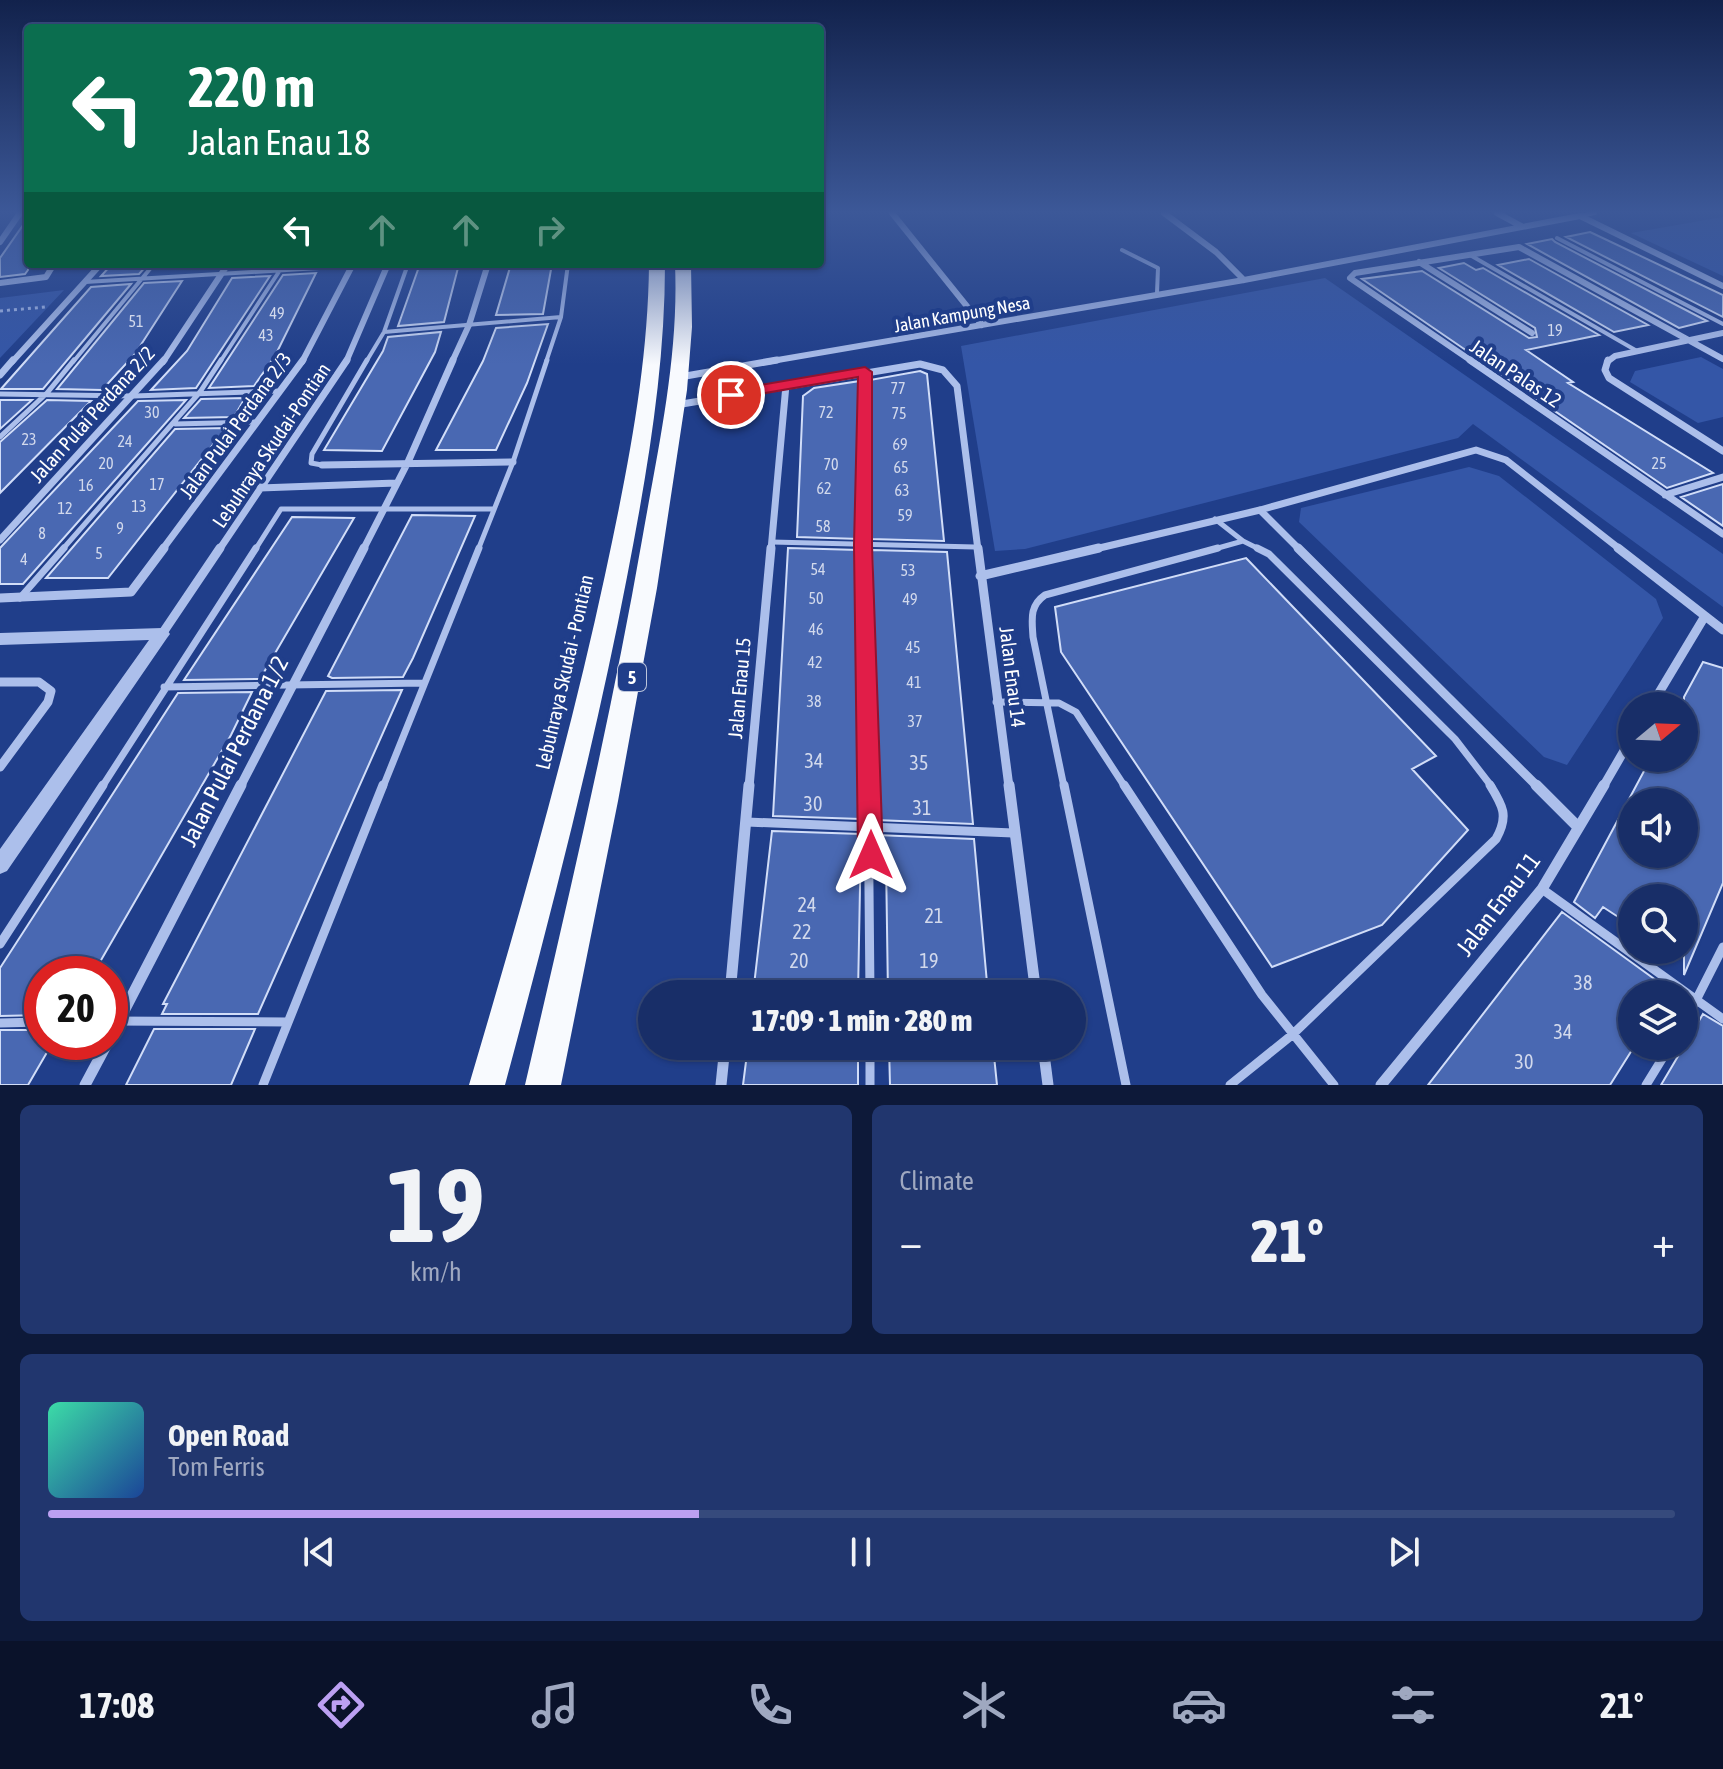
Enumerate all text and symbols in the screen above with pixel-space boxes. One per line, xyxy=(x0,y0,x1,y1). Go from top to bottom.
text: 220 m xyxy=(188,55,315,119)
icon: left xyxy=(56,56,160,160)
text: Jalan Enau 18 xyxy=(188,121,371,163)
icon: left xyxy=(276,208,320,252)
icon: ahead xyxy=(360,208,404,252)
icon: ahead xyxy=(444,208,488,252)
icon: right xyxy=(528,208,572,252)
street label: Jalan Kampung Nesa xyxy=(892,292,1032,336)
house number: 49 xyxy=(269,304,285,322)
house number: 51 xyxy=(128,312,144,330)
house number: 19 xyxy=(1547,321,1563,339)
house number: 43 xyxy=(258,326,274,344)
street label: Jalan Palas 12 xyxy=(1466,334,1566,412)
street label: Jalan Pulai Perdana 2/2 xyxy=(25,341,159,487)
street label: Jalan Pulai Perdana 2/3 xyxy=(174,348,296,502)
street label: Lebuhraya Skudai-Pontian xyxy=(207,358,335,532)
pin xyxy=(697,361,765,429)
icon: arrive xyxy=(709,373,753,417)
house number: 77 xyxy=(890,379,906,397)
house number: 30 xyxy=(144,403,160,421)
house number: 72 xyxy=(818,403,834,421)
house number: 75 xyxy=(891,404,907,422)
house number: 23 xyxy=(21,430,37,448)
house number: 24 xyxy=(117,432,133,450)
house number: 69 xyxy=(892,435,908,453)
house number: 20 xyxy=(98,454,114,472)
house number: 25 xyxy=(1651,454,1667,472)
house number: 70 xyxy=(823,455,839,473)
house number: 65 xyxy=(893,458,909,476)
house number: 17 xyxy=(149,475,165,493)
house number: 16 xyxy=(78,476,94,494)
house number: 62 xyxy=(816,479,832,497)
house number: 63 xyxy=(894,481,910,499)
house number: 13 xyxy=(131,497,147,515)
house number: 12 xyxy=(57,499,73,517)
house number: 59 xyxy=(897,506,913,524)
house number: 58 xyxy=(815,517,831,535)
house number: 9 xyxy=(116,519,124,537)
house number: 8 xyxy=(38,524,46,542)
house number: 5 xyxy=(95,544,103,562)
house number: 4 xyxy=(20,550,28,568)
house number: 54 xyxy=(810,560,826,578)
house number: 53 xyxy=(900,561,916,579)
street label: Lebuhraya Skudai - Pontian xyxy=(530,572,598,772)
house number: 50 xyxy=(808,589,824,607)
house number: 49 xyxy=(902,590,918,608)
house number: 46 xyxy=(808,620,824,638)
street label: Jalan Enau 14 xyxy=(995,625,1031,729)
street label: Jalan Enau 15 xyxy=(723,636,755,740)
house number: 45 xyxy=(905,638,921,656)
street label: Jalan Pulai Perdana 1/2 xyxy=(174,651,294,851)
house number: 42 xyxy=(807,653,823,671)
road number: 5 xyxy=(618,663,646,691)
house number: 41 xyxy=(906,673,922,691)
house number: 38 xyxy=(806,692,822,710)
north arrow xyxy=(1618,692,1698,772)
map controls xyxy=(1618,692,1698,1060)
house number: 37 xyxy=(907,712,923,730)
house number: 34 xyxy=(805,749,823,772)
house number: 35 xyxy=(910,751,928,774)
button: sound xyxy=(1618,788,1698,868)
house number: 30 xyxy=(804,792,822,815)
house number: 31 xyxy=(913,796,931,819)
position arrow xyxy=(829,813,913,897)
street label: Jalan Enau 11 xyxy=(1451,847,1545,961)
button: search xyxy=(1618,884,1698,964)
house number: 24 xyxy=(798,893,816,916)
house number: 21 xyxy=(925,904,943,927)
house number: 22 xyxy=(793,920,811,943)
house number: 20 xyxy=(790,949,808,972)
house number: 19 xyxy=(920,949,938,972)
speed limit sign: 20 xyxy=(24,956,128,1060)
house number: 38 xyxy=(1574,971,1592,994)
button: layers xyxy=(1618,980,1698,1060)
text: 17:09 · 1 min · 280 m xyxy=(752,1003,972,1037)
house number: 34 xyxy=(1554,1020,1572,1043)
house number: 30 xyxy=(1515,1050,1533,1073)
text: 19 xyxy=(387,1145,485,1264)
text: Climate xyxy=(900,1166,974,1196)
text: 21° xyxy=(1251,1206,1324,1275)
text: − xyxy=(900,1216,922,1266)
text: + xyxy=(1652,1216,1675,1266)
text: km/h xyxy=(410,1257,462,1287)
text: Open Road xyxy=(168,1418,289,1452)
text: Tom Ferris xyxy=(168,1452,265,1482)
icon: previous xyxy=(297,1530,341,1574)
icon: pause xyxy=(839,1530,883,1574)
icon: next xyxy=(1382,1530,1426,1574)
icon: directions xyxy=(313,1677,369,1733)
icon: music xyxy=(527,1677,583,1733)
icon: phone xyxy=(742,1677,798,1733)
icon: climate xyxy=(956,1677,1012,1733)
icon: car xyxy=(1171,1677,1227,1733)
icon: filters xyxy=(1385,1677,1441,1733)
text: 17:08 xyxy=(79,1684,154,1726)
text: 21° xyxy=(1600,1684,1644,1726)

